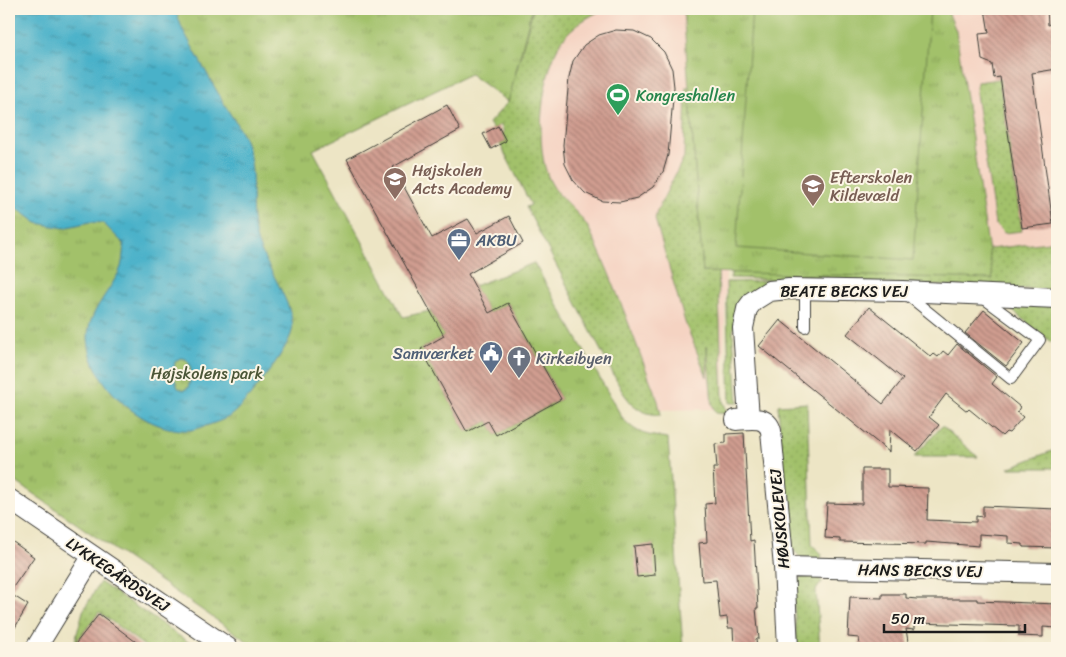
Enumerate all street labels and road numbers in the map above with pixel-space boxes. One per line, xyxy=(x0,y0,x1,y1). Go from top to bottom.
street label: BEATE BECKS VEJ xyxy=(780,277,908,306)
street label: HØJSKOLEVEJ xyxy=(761,467,798,570)
street label: LYKKEGÅRDSVEJ xyxy=(60,529,176,620)
street label: HANS BECKS VEJ xyxy=(858,555,983,586)

